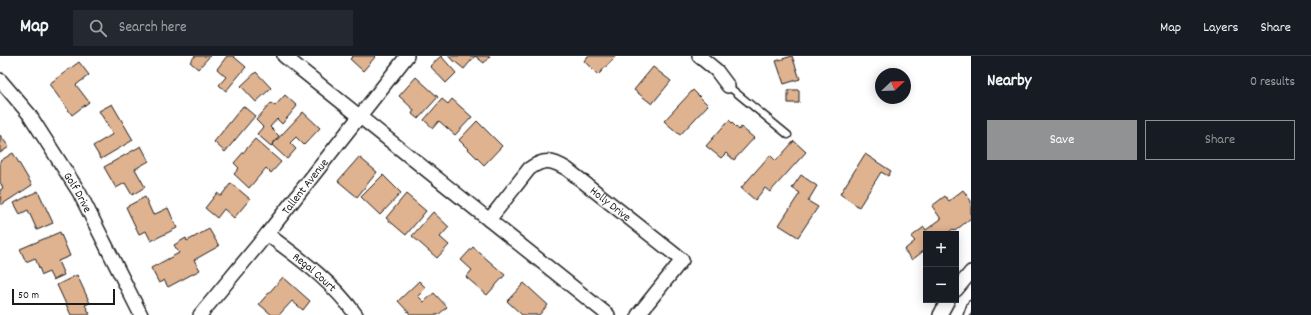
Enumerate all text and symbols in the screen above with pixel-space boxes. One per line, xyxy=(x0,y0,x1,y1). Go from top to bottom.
search box xyxy=(73,10,353,46)
text: Map xyxy=(20,14,49,41)
icon: search xyxy=(87,17,109,39)
text: Search here xyxy=(119,17,187,39)
text: Map xyxy=(1160,18,1181,38)
text: Layers xyxy=(1203,18,1238,38)
text: Share xyxy=(1260,18,1291,38)
north arrow xyxy=(875,68,911,104)
text: Nearby xyxy=(987,70,1031,94)
text: 0 results xyxy=(1250,73,1295,92)
button: Save xyxy=(987,120,1137,160)
button: Share xyxy=(1145,120,1295,160)
street label: Tallent Avenue xyxy=(278,155,333,219)
street label: Golf Drive xyxy=(58,169,95,216)
street label: Holly Drive xyxy=(586,183,634,226)
map controls xyxy=(923,231,959,303)
button: + xyxy=(923,231,959,267)
street label: Regal Court xyxy=(288,249,340,297)
button: − xyxy=(923,267,959,303)
scale bar xyxy=(12,287,115,306)
text: 50 m xyxy=(18,288,39,304)

